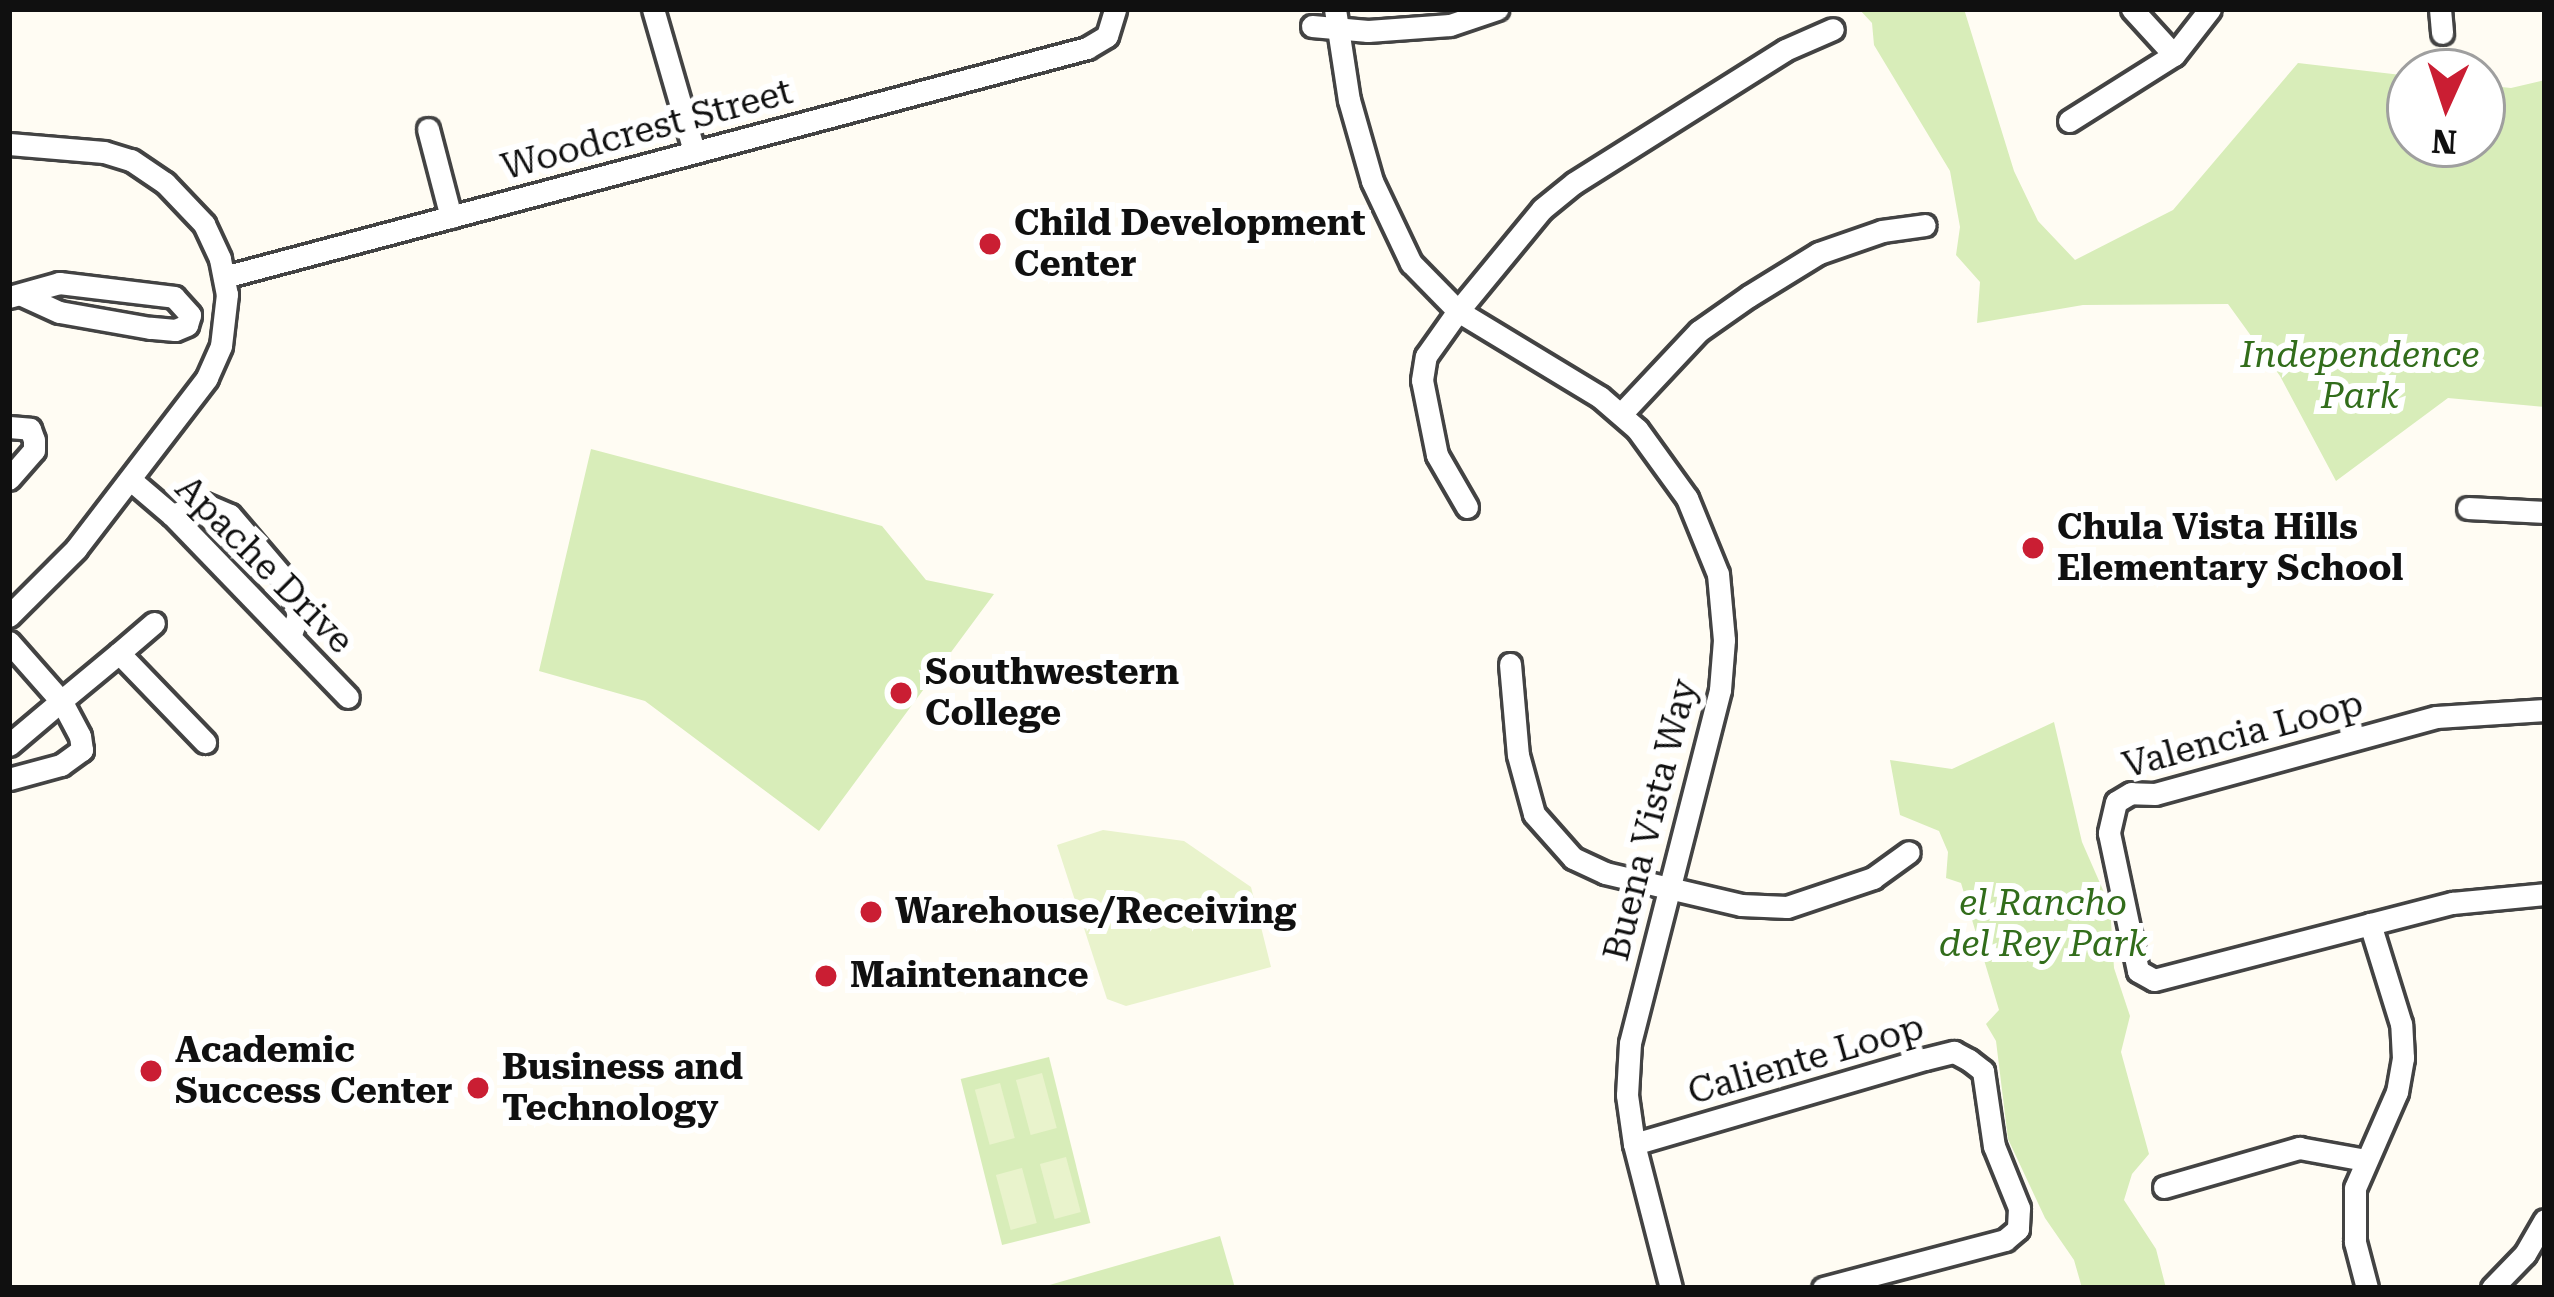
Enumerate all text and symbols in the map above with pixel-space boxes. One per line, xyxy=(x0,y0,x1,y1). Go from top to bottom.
north arrow xyxy=(2386,48,2506,168)
street label: Woodcrest Street xyxy=(497,70,797,190)
text: N xyxy=(2431,121,2458,162)
place label: Child Development Center xyxy=(1014,201,1366,286)
marker: Child Development Center xyxy=(977,231,1003,257)
park label: Independence Park xyxy=(2240,333,2480,418)
street label: Apache Drive xyxy=(166,467,362,663)
place label: Chula Vista Hills Elementary School xyxy=(2057,505,2403,590)
marker: Chula Vista Hills Elementary School xyxy=(2020,535,2046,561)
place label: Southwestern College xyxy=(925,650,1179,735)
street label: Buena Vista Way xyxy=(1595,675,1707,965)
marker: Southwestern College xyxy=(888,680,914,706)
street label: Valencia Loop xyxy=(2118,682,2368,788)
park label: el Rancho del Rey Park xyxy=(1939,881,2147,966)
place label: Warehouse/Receiving xyxy=(895,890,1296,934)
marker: Warehouse/Receiving xyxy=(858,899,884,925)
place label: Maintenance xyxy=(850,954,1089,998)
marker: Maintenance xyxy=(813,963,839,989)
street label: Caliente Loop xyxy=(1683,1006,1929,1114)
place label: Academic Success Center xyxy=(175,1028,453,1113)
place label: Business and Technology xyxy=(502,1045,743,1130)
marker: Academic Success Center xyxy=(138,1058,164,1084)
marker: Business and Technology xyxy=(465,1075,491,1101)

